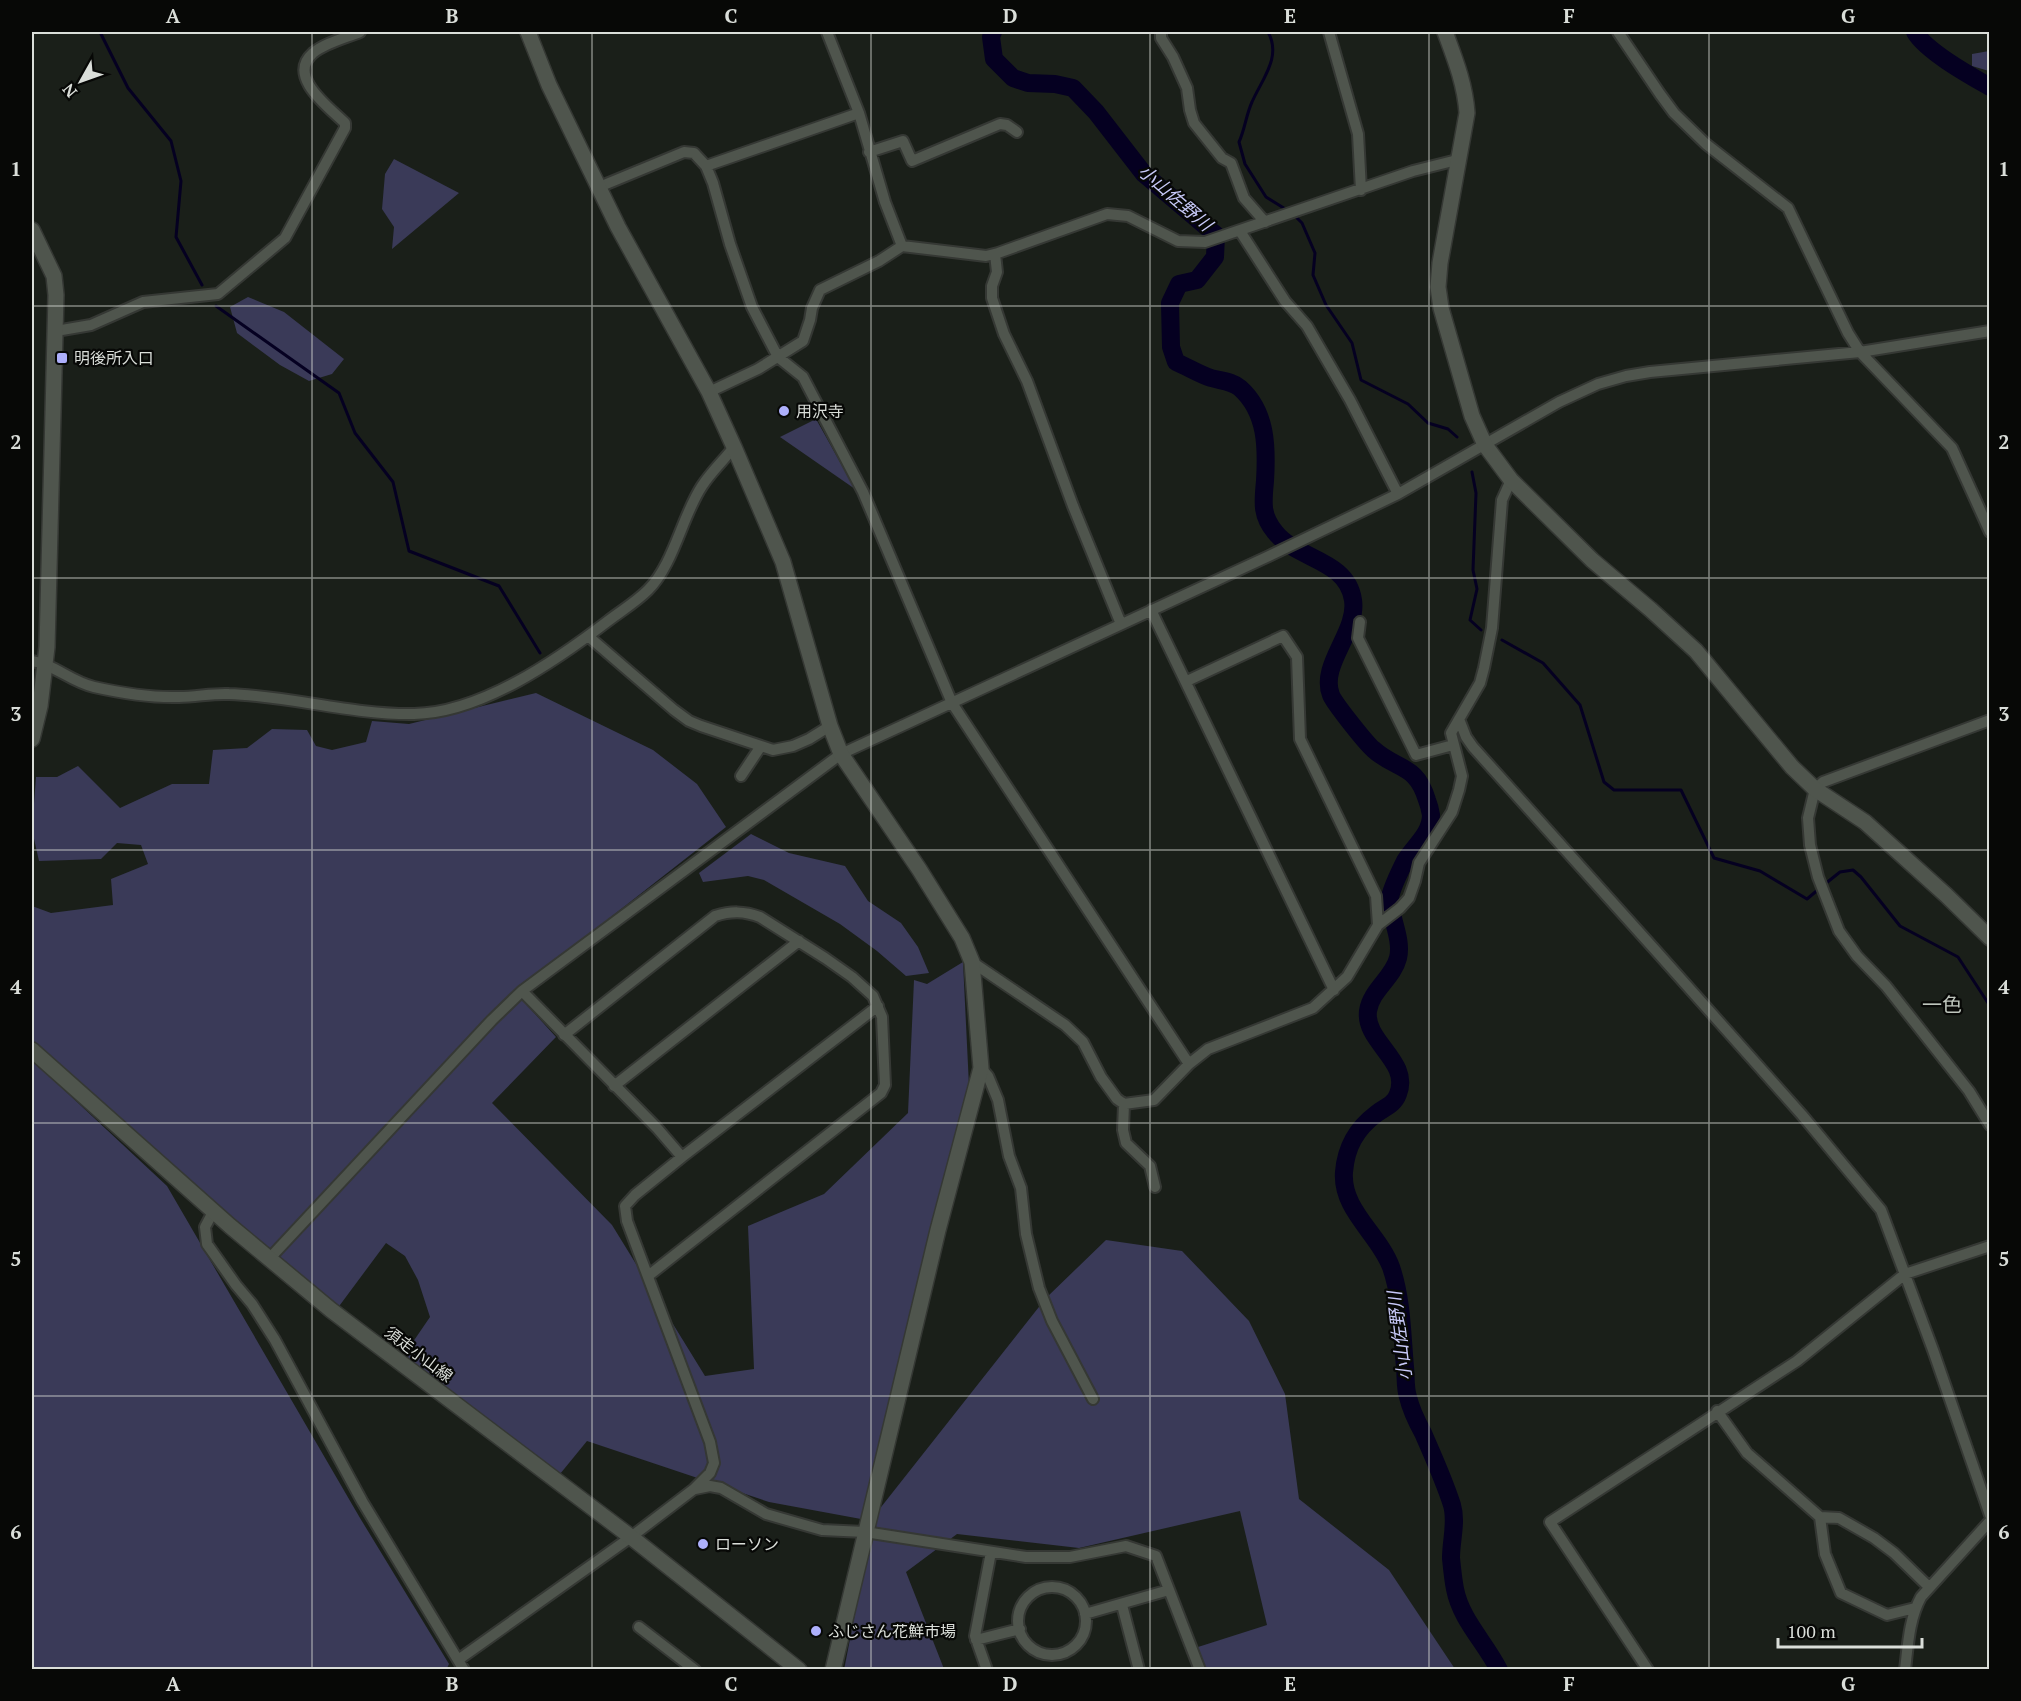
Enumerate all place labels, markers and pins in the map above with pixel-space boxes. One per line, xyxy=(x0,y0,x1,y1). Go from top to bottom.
place label: 明後所入口 xyxy=(74,347,154,369)
marker: 明後所入口 xyxy=(55,351,69,365)
place label: 用沢寺 xyxy=(796,400,844,422)
marker: 用沢寺 xyxy=(777,404,791,418)
place label: ローソン xyxy=(715,1533,779,1555)
marker: ローソン xyxy=(696,1537,710,1551)
place label: ふじさん花鮮市場 xyxy=(828,1620,956,1642)
marker: ふじさん花鮮市場 xyxy=(809,1624,823,1638)

